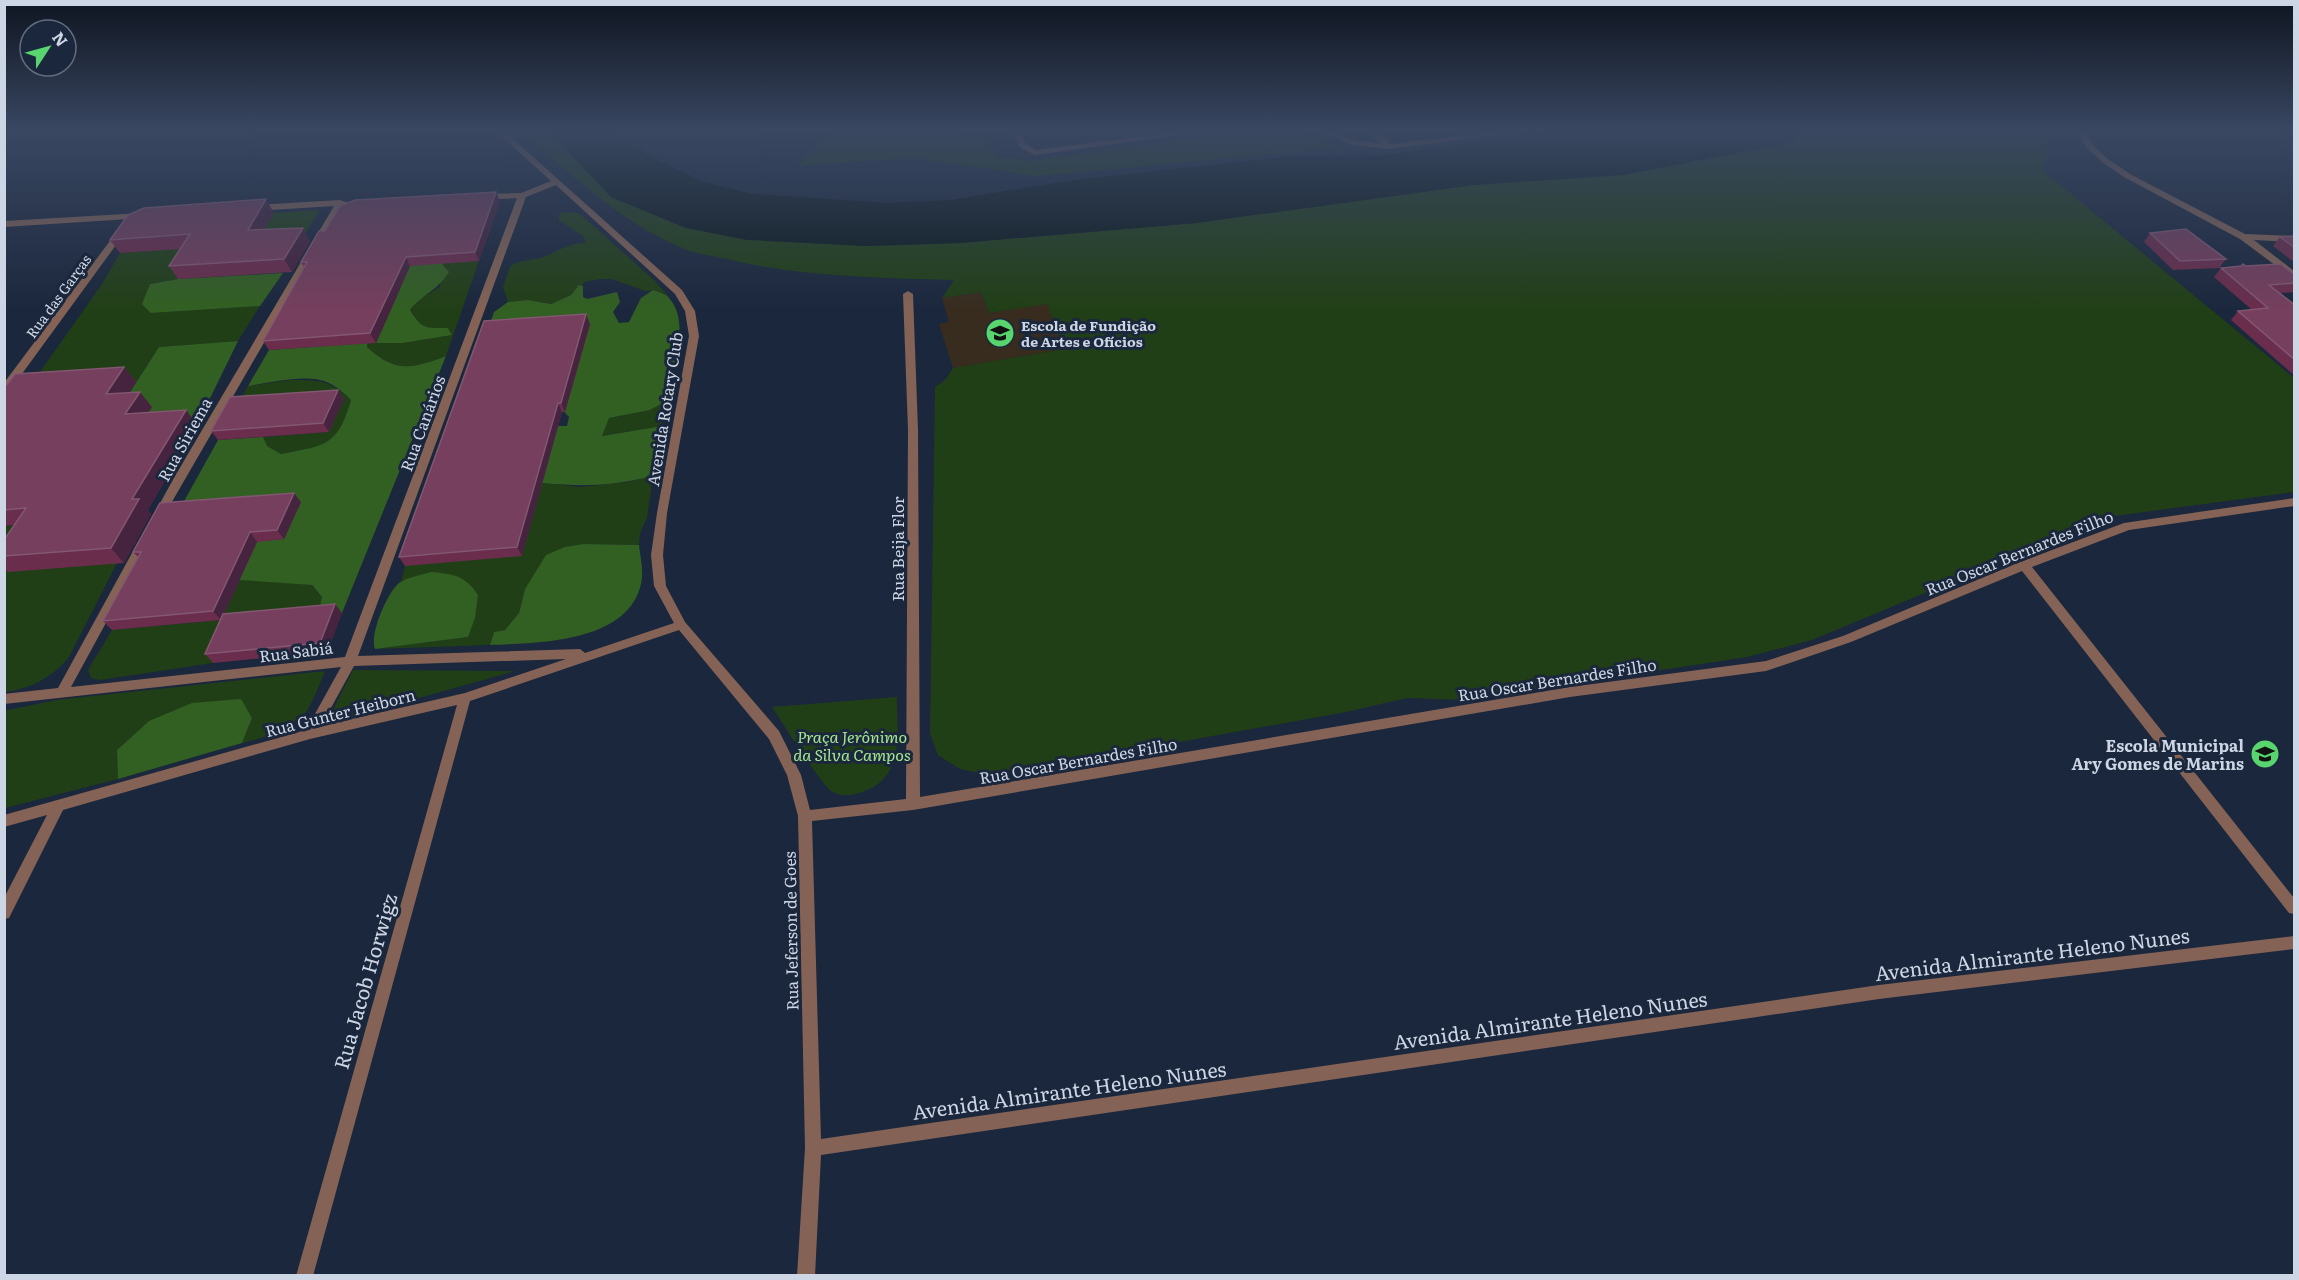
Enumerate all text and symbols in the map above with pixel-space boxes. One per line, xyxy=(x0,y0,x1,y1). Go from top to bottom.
north arrow xyxy=(18,18,78,78)
text: N xyxy=(47,26,75,51)
street label: Rua das Garças xyxy=(21,250,95,342)
place label: Escola de Fundição de Artes e Ofícios xyxy=(1021,315,1156,351)
school or university icon: Escola de Fundição de Artes e Ofícios xyxy=(984,317,1016,349)
street label: Avenida Rotary Club xyxy=(640,330,688,488)
street label: Rua Canários xyxy=(394,372,450,474)
street label: Rua Siriema xyxy=(151,392,217,485)
street label: Rua Beija Flor xyxy=(885,496,909,602)
street label: Rua Oscar Bernardes Filho xyxy=(1921,503,2117,601)
street label: Rua Sabiá xyxy=(258,635,335,667)
street label: Rua Oscar Bernardes Filho xyxy=(1456,651,1658,707)
street label: Rua Gunter Heiborn xyxy=(262,682,418,742)
park label: Praça Jerônimo da Silva Campos xyxy=(793,724,911,766)
street label: Rua Oscar Bernardes Filho xyxy=(977,731,1179,789)
place label: Escola Municipal Ary Gomes de Marins xyxy=(2071,733,2244,775)
school or university icon: Escola Municipal Ary Gomes de Marins xyxy=(2249,738,2281,770)
street label: Rua Jeferson de Goes xyxy=(777,851,803,1011)
street label: Rua Jacob Horwigz xyxy=(325,889,404,1072)
street label: Avenida Almirante Heleno Nunes xyxy=(1873,919,2191,987)
street label: Avenida Almirante Heleno Nunes xyxy=(1391,982,1709,1056)
street label: Avenida Almirante Heleno Nunes xyxy=(910,1052,1228,1126)

